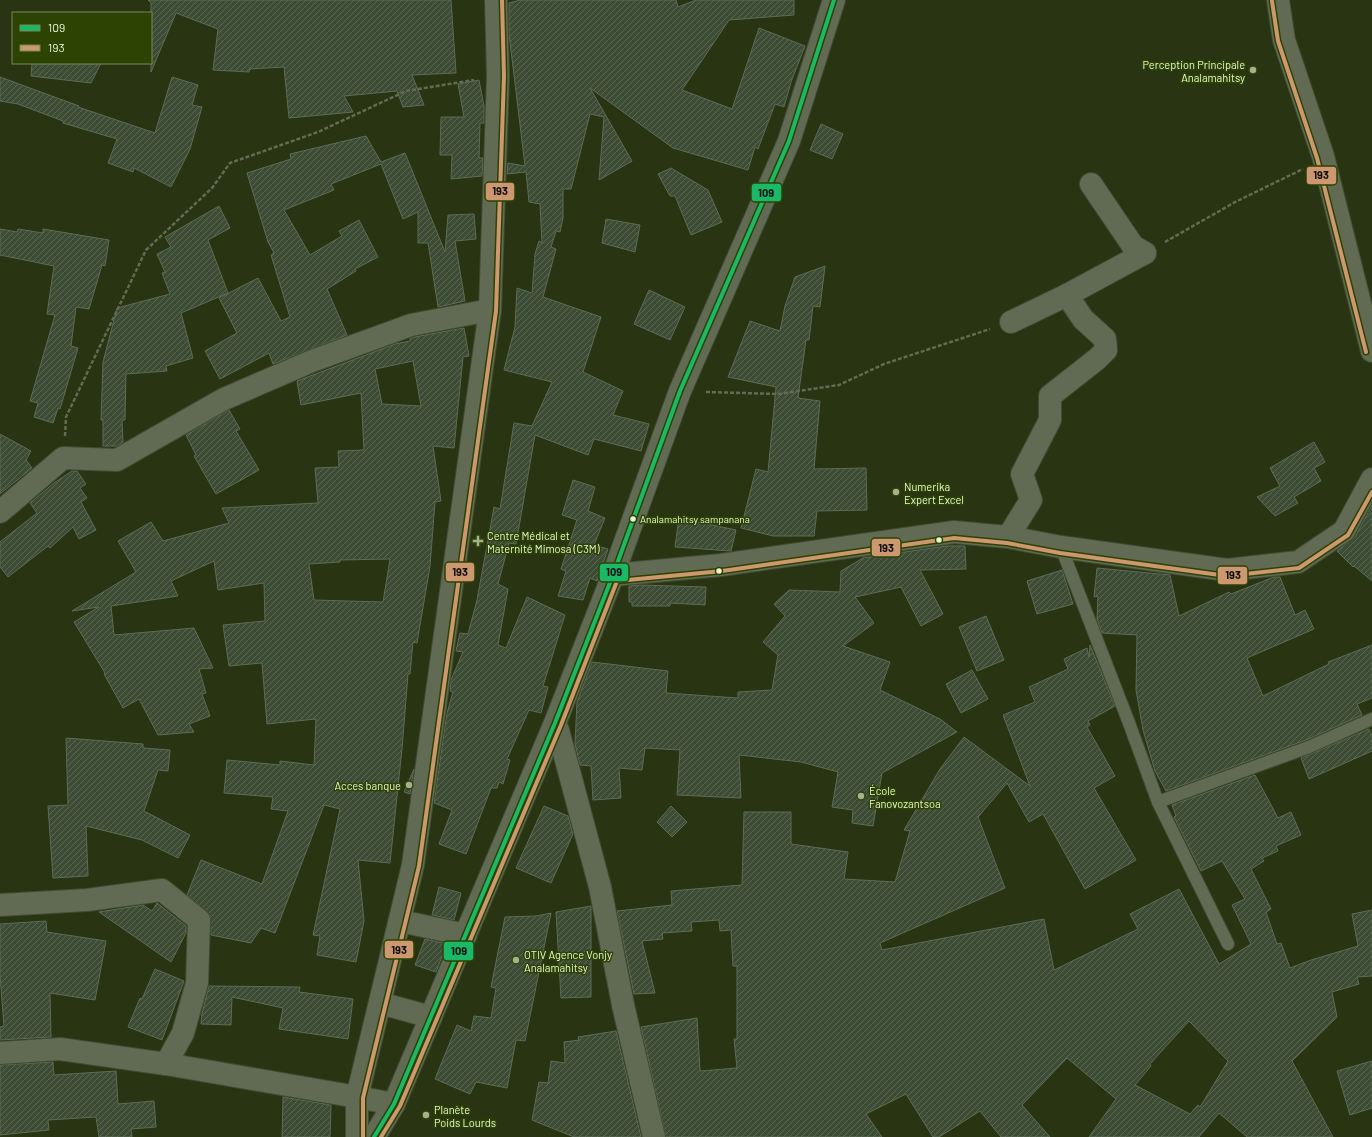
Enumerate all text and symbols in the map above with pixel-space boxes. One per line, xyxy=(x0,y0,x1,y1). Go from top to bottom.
legend xyxy=(12,12,152,64)
text: 109 xyxy=(48,20,65,34)
text: 193 xyxy=(48,40,65,54)
place label: Perception Principale Analamahitsy xyxy=(1143,58,1245,84)
marker: Perception Principale Analamahitsy xyxy=(1248,65,1258,75)
line badge: 193 xyxy=(1306,166,1337,185)
text: 193 xyxy=(1313,168,1329,181)
line badge: 193 xyxy=(485,182,515,201)
line badge: 109 xyxy=(751,183,782,202)
text: 193 xyxy=(492,184,508,197)
text: 109 xyxy=(758,186,774,199)
place label: Numerika Expert Excel xyxy=(904,480,964,506)
marker: Numerika Expert Excel xyxy=(891,487,901,497)
place label: Analamahitsy sampanana xyxy=(640,513,750,525)
marker: Analamahitsy sampanana xyxy=(628,514,638,524)
place label: Centre Médical et Maternité Mimosa (C3M) xyxy=(487,529,600,555)
marker: Centre Médical et Maternité Mimosa (C3M) xyxy=(472,535,484,547)
unlabelled marker xyxy=(934,535,944,545)
line badge: 193 xyxy=(871,538,901,557)
text: 193 xyxy=(878,541,894,554)
line badge: 193 xyxy=(445,562,475,582)
line badge: 109 xyxy=(599,563,629,582)
text: 193 xyxy=(452,565,468,578)
text: 109 xyxy=(606,565,622,578)
unlabelled marker xyxy=(714,566,724,576)
line badge: 193 xyxy=(1217,566,1248,585)
text: 193 xyxy=(1225,568,1241,581)
place label: Acces banque xyxy=(334,779,401,792)
marker: Acces banque xyxy=(404,780,414,790)
place label: École Fanovozantsoa xyxy=(869,784,941,810)
marker: École Fanovozantsoa xyxy=(856,791,866,801)
line badge: 193 xyxy=(384,940,414,959)
line badge: 109 xyxy=(443,941,474,961)
text: 193 xyxy=(391,943,407,956)
text: 109 xyxy=(451,944,467,957)
place label: OTIV Agence Vonjy Analamahitsy xyxy=(524,948,612,974)
marker: OTIV Agence Vonjy Analamahitsy xyxy=(511,955,521,965)
place label: Planète Poids Lourds xyxy=(434,1103,496,1129)
marker: Planète Poids Lourds xyxy=(421,1110,431,1120)

